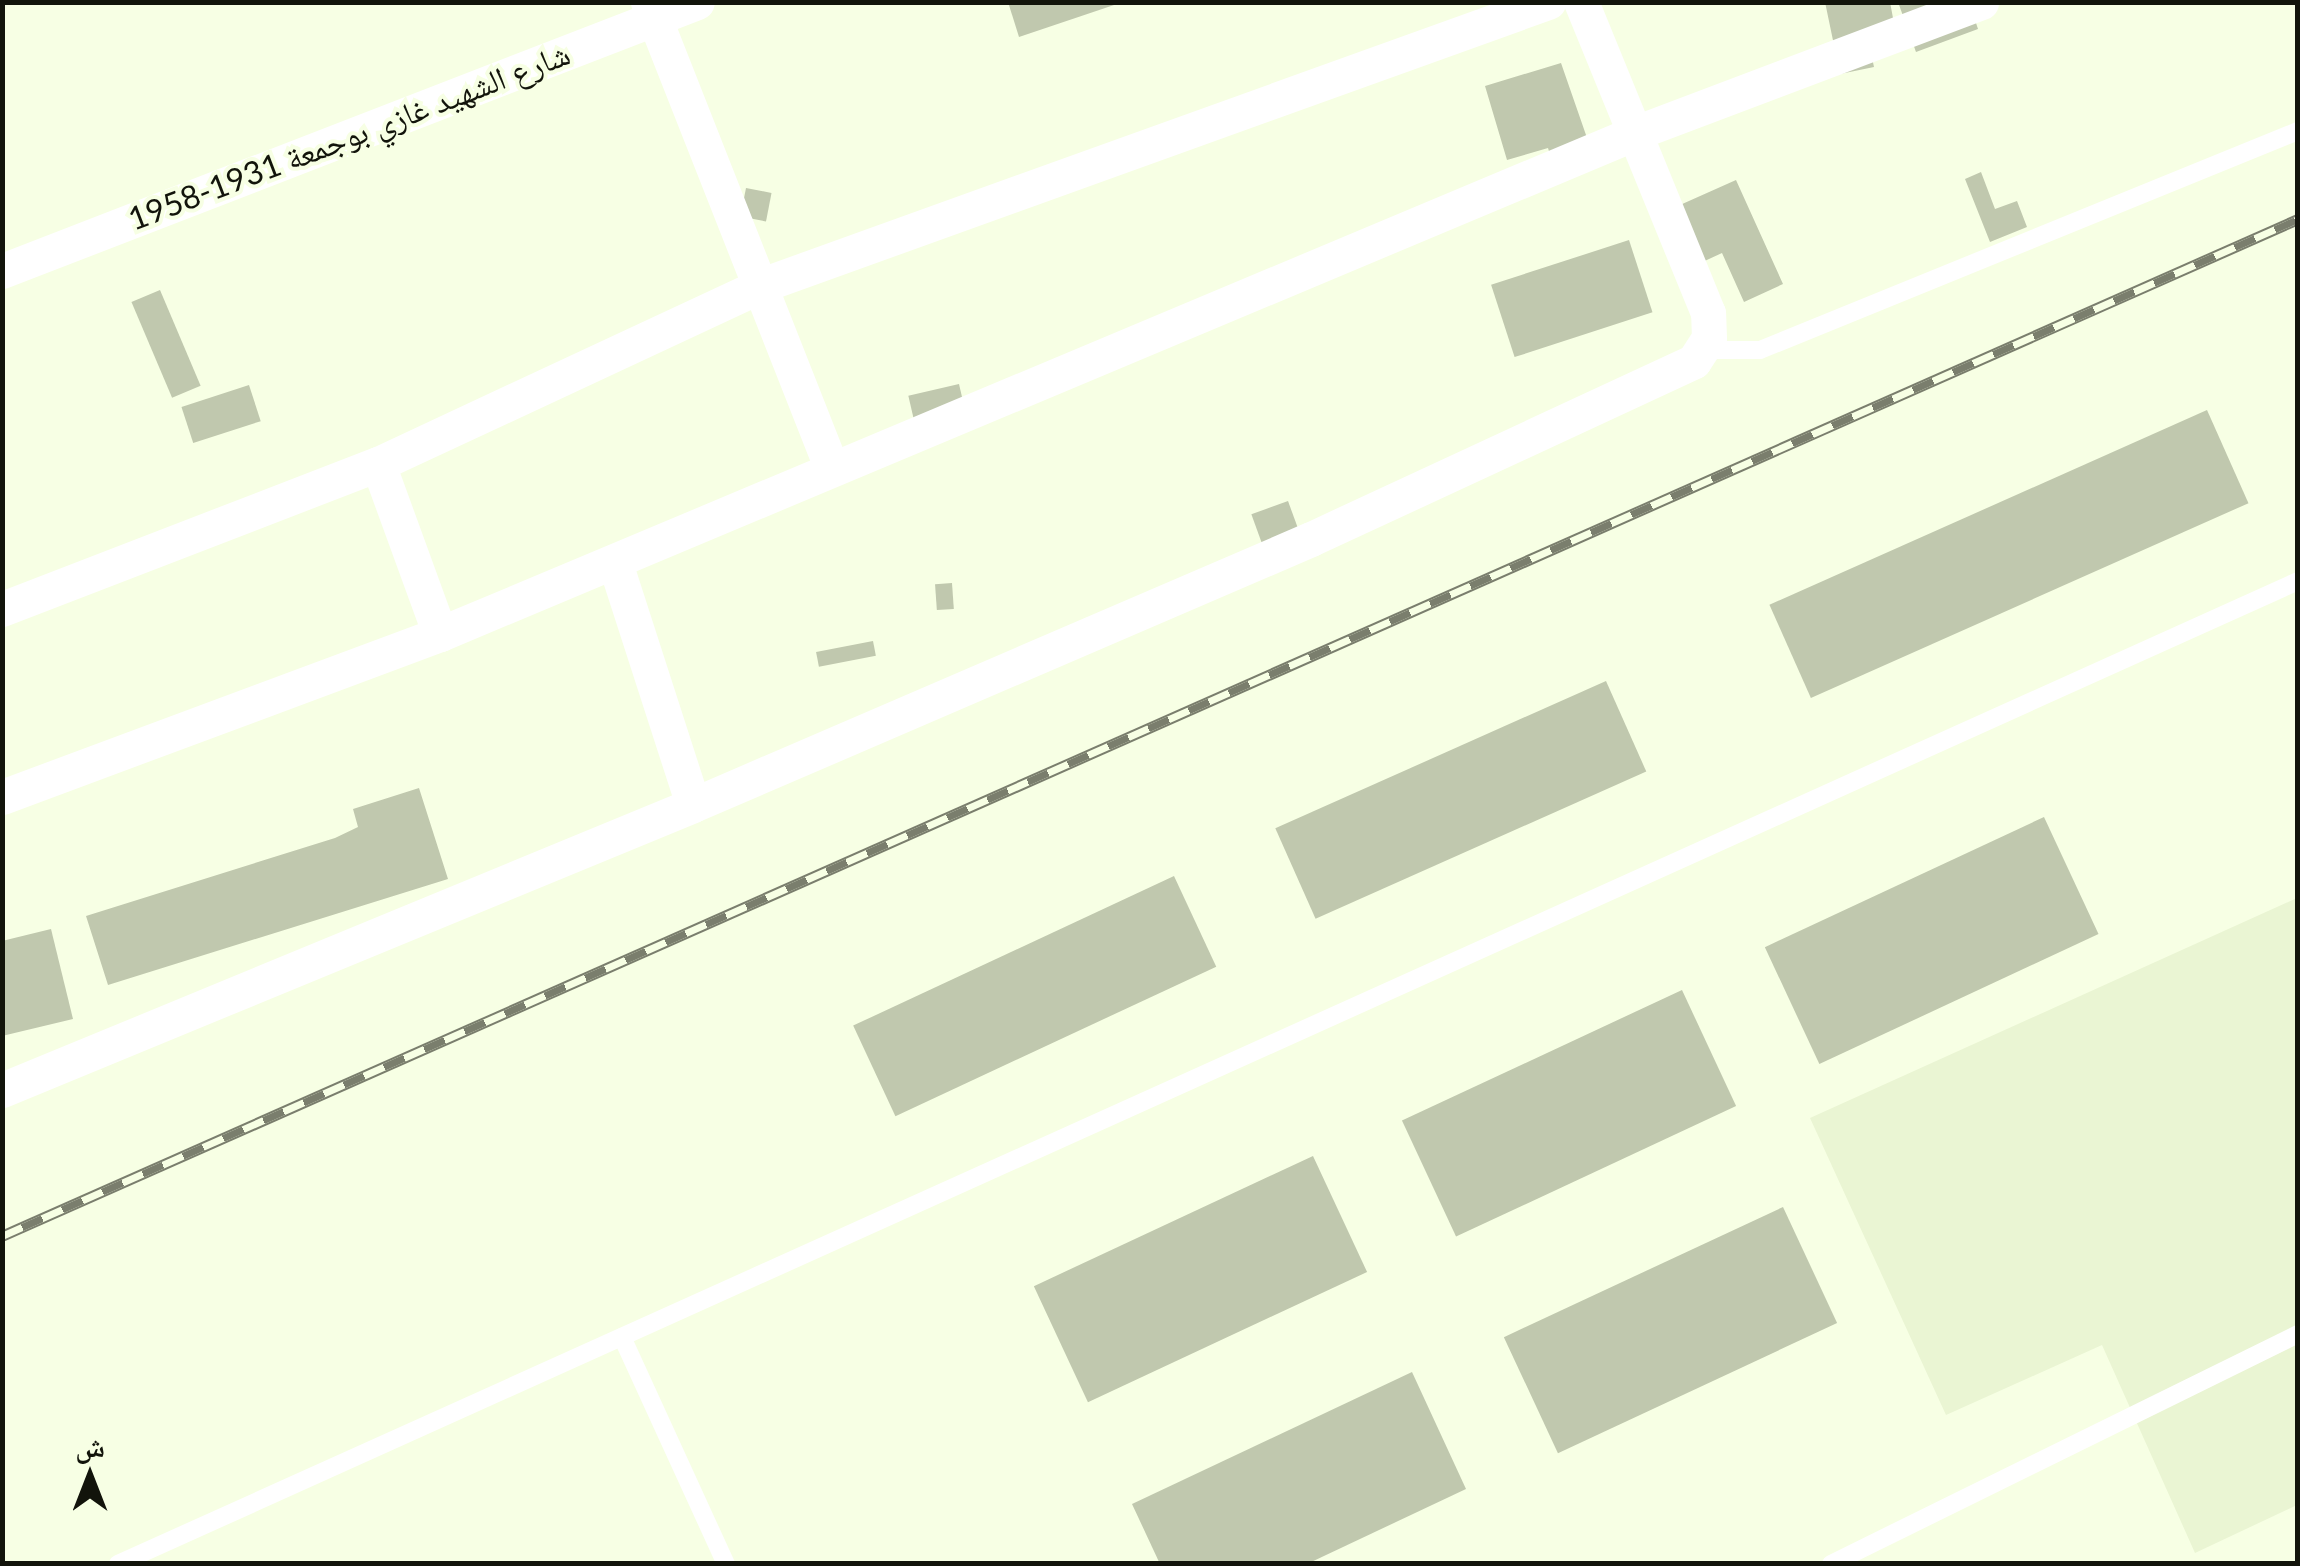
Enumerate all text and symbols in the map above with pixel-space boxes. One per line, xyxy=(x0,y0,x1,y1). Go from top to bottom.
street label: شارع الشهيد غازي بوجمعة 1931-1958 xyxy=(123,34,575,238)
north arrow xyxy=(40,1426,140,1526)
text: ش xyxy=(75,1429,105,1463)

